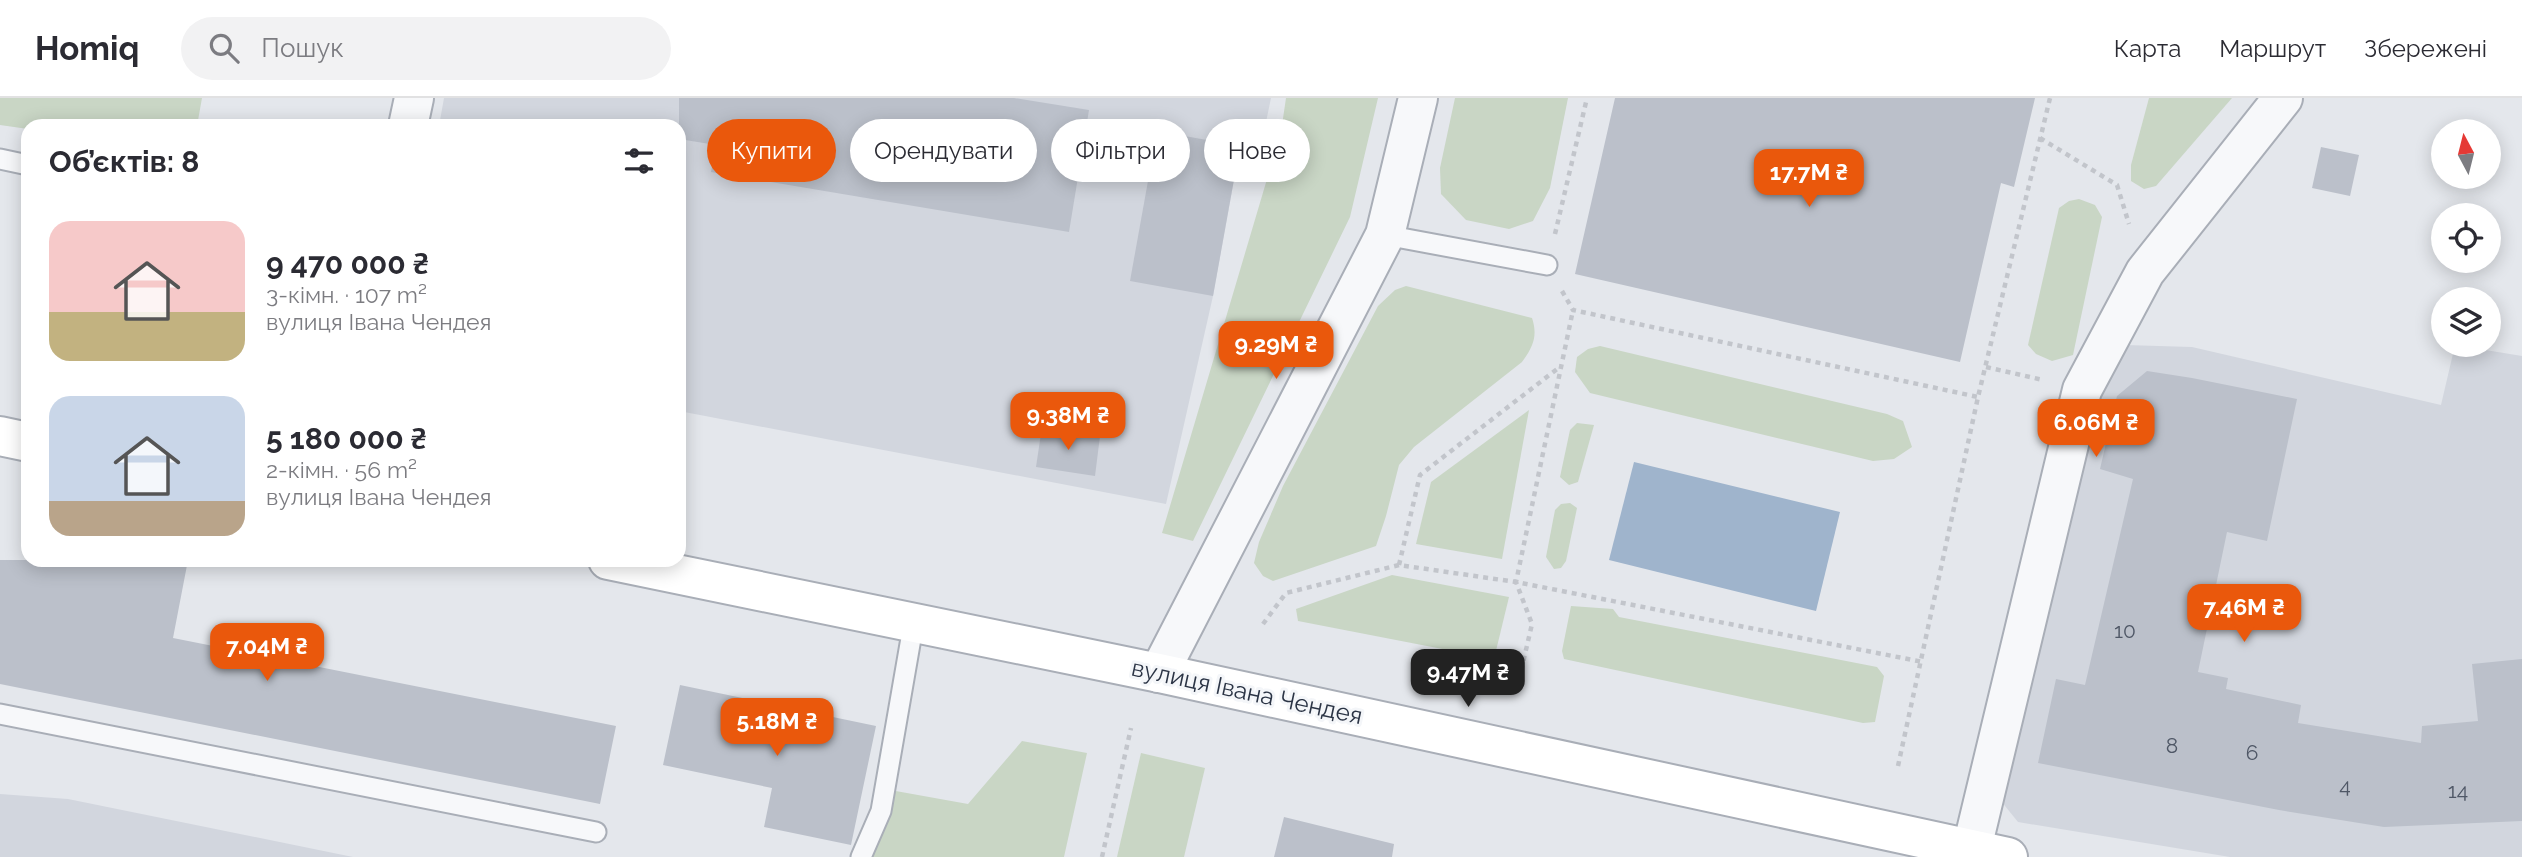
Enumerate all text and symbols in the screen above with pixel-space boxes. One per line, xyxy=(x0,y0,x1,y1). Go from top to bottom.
search box xyxy=(181,17,671,80)
text: Homiq xyxy=(35,29,139,68)
icon: search xyxy=(205,29,243,67)
text: Пошук xyxy=(261,33,344,63)
text: Карта xyxy=(2114,34,2181,63)
text: Маршрут xyxy=(2219,34,2326,63)
text: Збережені xyxy=(2364,34,2487,63)
chip: Купити xyxy=(707,119,836,182)
chip: Орендувати xyxy=(850,119,1037,182)
chip: Фільтри xyxy=(1051,119,1190,182)
chip: Нове xyxy=(1204,119,1310,182)
north arrow xyxy=(2431,119,2501,189)
map controls xyxy=(2431,119,2501,357)
icon: filters xyxy=(620,142,658,180)
text: Об’єктів: 8 xyxy=(49,144,199,179)
pin: 17.7M ₴ xyxy=(1744,150,1874,209)
text: 17.7M ₴ xyxy=(1770,158,1848,185)
button: locate xyxy=(2431,203,2501,273)
text: 9 470 000 ₴ xyxy=(266,246,429,281)
icon: home xyxy=(105,249,189,333)
text: 3-кімн. · 107 m² xyxy=(266,281,427,308)
button: layers xyxy=(2431,287,2501,357)
text: вулиця Івана Чендея xyxy=(266,308,491,335)
pin: 9.29M ₴ xyxy=(1211,322,1341,381)
text: 9.29M ₴ xyxy=(1235,330,1317,357)
pin: 9.38M ₴ xyxy=(1003,392,1133,452)
pin: 6.06M ₴ xyxy=(2031,400,2161,459)
text: 9.38M ₴ xyxy=(1026,401,1110,428)
text: 6.06M ₴ xyxy=(2054,408,2138,435)
text: 5 180 000 ₴ xyxy=(266,421,427,456)
icon: home xyxy=(105,424,189,508)
text: 2-кімн. · 56 m² xyxy=(266,456,417,483)
text: вулиця Івана Чендея xyxy=(266,483,491,510)
pin: 7.46M ₴ xyxy=(2179,584,2309,644)
text: 7.46M ₴ xyxy=(2203,593,2285,620)
house number: 10 xyxy=(2114,618,2136,643)
pin: 7.04M ₴ xyxy=(202,624,332,683)
text: 7.04M ₴ xyxy=(226,632,308,659)
pin: 9.47M ₴ xyxy=(1403,650,1533,709)
street label: вулиця Івана Чендея xyxy=(1129,653,1365,730)
text: 9.47M ₴ xyxy=(1427,658,1509,685)
pin: 5.18M ₴ xyxy=(712,698,842,758)
text: 5.18M ₴ xyxy=(737,707,817,734)
house number: 8 xyxy=(2166,733,2178,758)
house number: 6 xyxy=(2246,740,2258,765)
house number: 4 xyxy=(2339,773,2351,798)
house number: 14 xyxy=(2448,778,2468,803)

